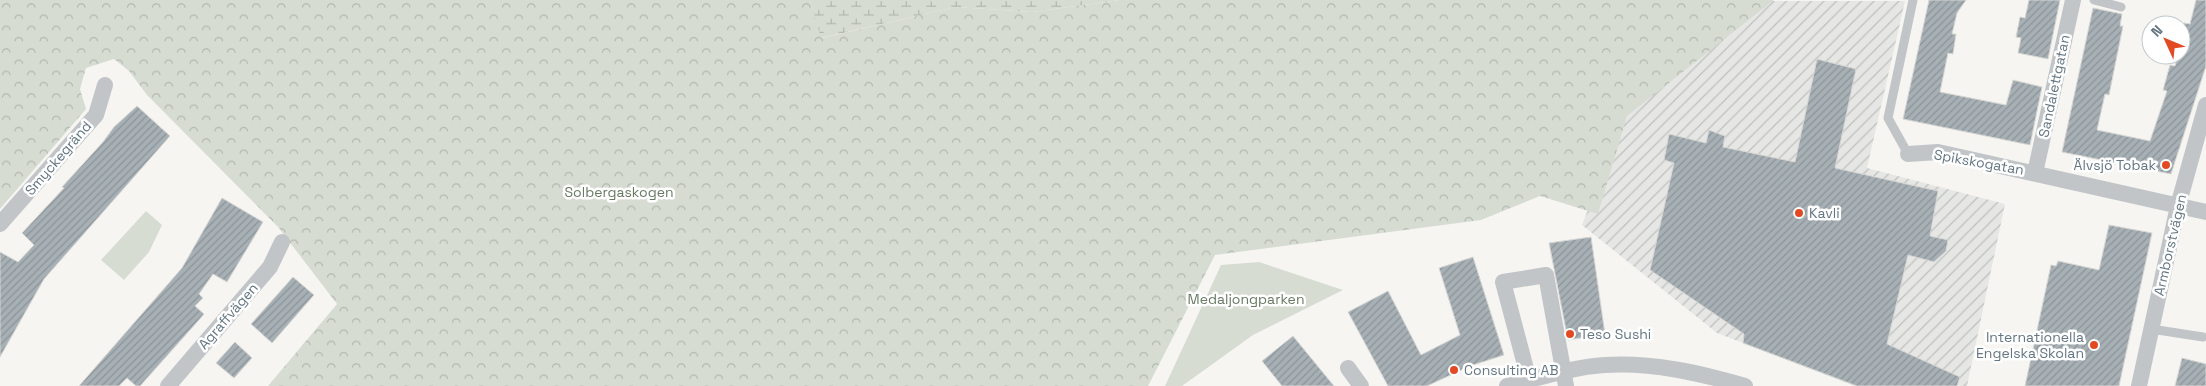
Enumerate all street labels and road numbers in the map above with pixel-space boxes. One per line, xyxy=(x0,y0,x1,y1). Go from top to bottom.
street label: Sandalettgatan xyxy=(2034,33,2074,139)
street label: Smyckegränd xyxy=(21,117,95,199)
street label: Spikskogatan xyxy=(1933,145,2025,179)
street label: Armborstvägen xyxy=(2150,192,2190,298)
street label: Agraffvägen xyxy=(194,279,262,353)

